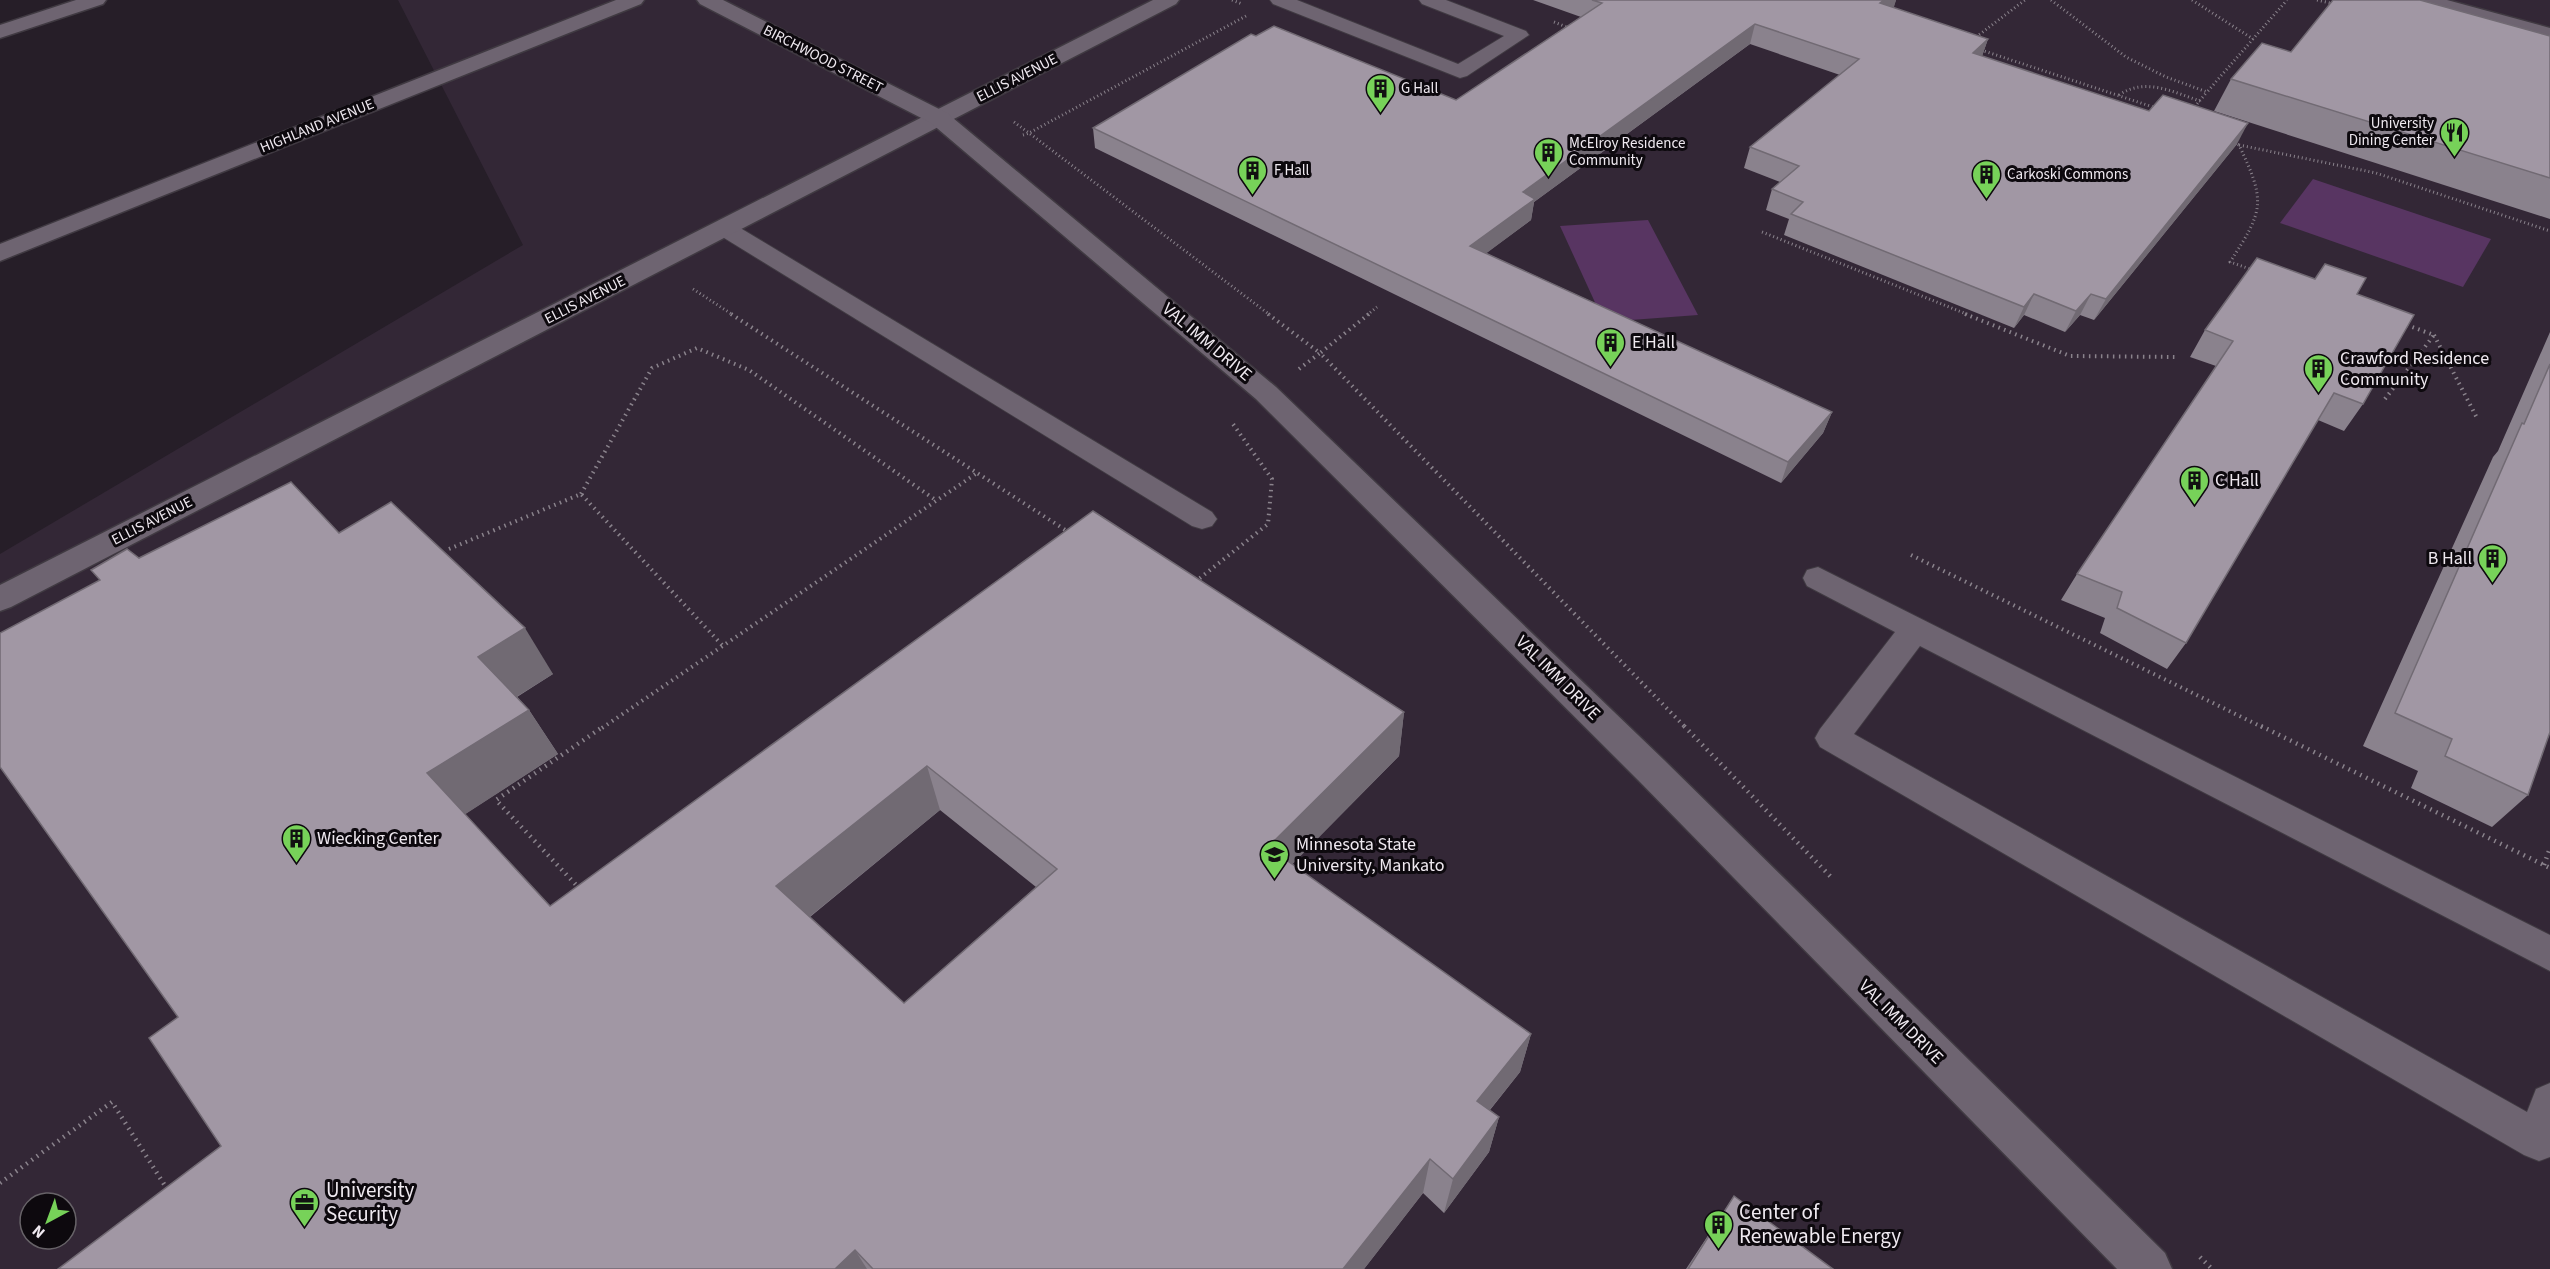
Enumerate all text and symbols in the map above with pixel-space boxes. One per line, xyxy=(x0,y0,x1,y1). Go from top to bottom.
street label: BIRCHWOOD STREET xyxy=(760,20,886,98)
street label: ELLIS AVENUE xyxy=(973,49,1061,107)
building icon: G Hall xyxy=(1364,72,1396,114)
place label: G Hall xyxy=(1401,78,1438,99)
street label: HIGHLAND AVENUE xyxy=(257,94,377,158)
place label: University Dining Center xyxy=(2349,113,2435,151)
restaurant icon: University Dining Center xyxy=(2439,116,2471,158)
place label: McElroy Residence Community xyxy=(1569,133,1685,171)
building icon: McElroy Residence Community xyxy=(1532,136,1564,178)
building icon: F Hall xyxy=(1237,154,1269,196)
building icon: Carkoski Commons xyxy=(1970,158,2002,200)
place label: F Hall xyxy=(1274,160,1310,181)
place label: Carkoski Commons xyxy=(2007,164,2128,185)
street label: ELLIS AVENUE xyxy=(541,271,629,329)
street label: VAL IMM DRIVE xyxy=(1157,297,1257,387)
building icon: E Hall xyxy=(1595,326,1627,368)
place label: E Hall xyxy=(1632,330,1675,355)
place label: Crawford Residence Community xyxy=(2340,346,2489,392)
building icon: Crawford Residence Community xyxy=(2303,352,2335,394)
building icon: C Hall xyxy=(2178,464,2210,506)
place label: C Hall xyxy=(2215,468,2259,493)
street label: ELLIS AVENUE xyxy=(108,492,196,550)
building icon: B Hall xyxy=(2477,542,2509,584)
place label: B Hall xyxy=(2428,546,2472,571)
street label: VAL IMM DRIVE xyxy=(1510,630,1606,726)
building icon: Wiecking Center xyxy=(280,822,312,864)
place label: Wiecking Center xyxy=(317,826,439,851)
place label: Minnesota State University, Mankato xyxy=(1296,832,1444,878)
school or university icon: Minnesota State University, Mankato xyxy=(1259,838,1291,880)
street label: VAL IMM DRIVE xyxy=(1853,974,1949,1070)
place label: University Security xyxy=(326,1175,415,1229)
office icon: University Security xyxy=(289,1186,321,1228)
north arrow xyxy=(18,1191,78,1251)
place label: Center of Renewable Energy xyxy=(1739,1197,1901,1251)
building icon: Center of Renewable Energy xyxy=(1702,1208,1734,1250)
text: N xyxy=(28,1220,50,1243)

